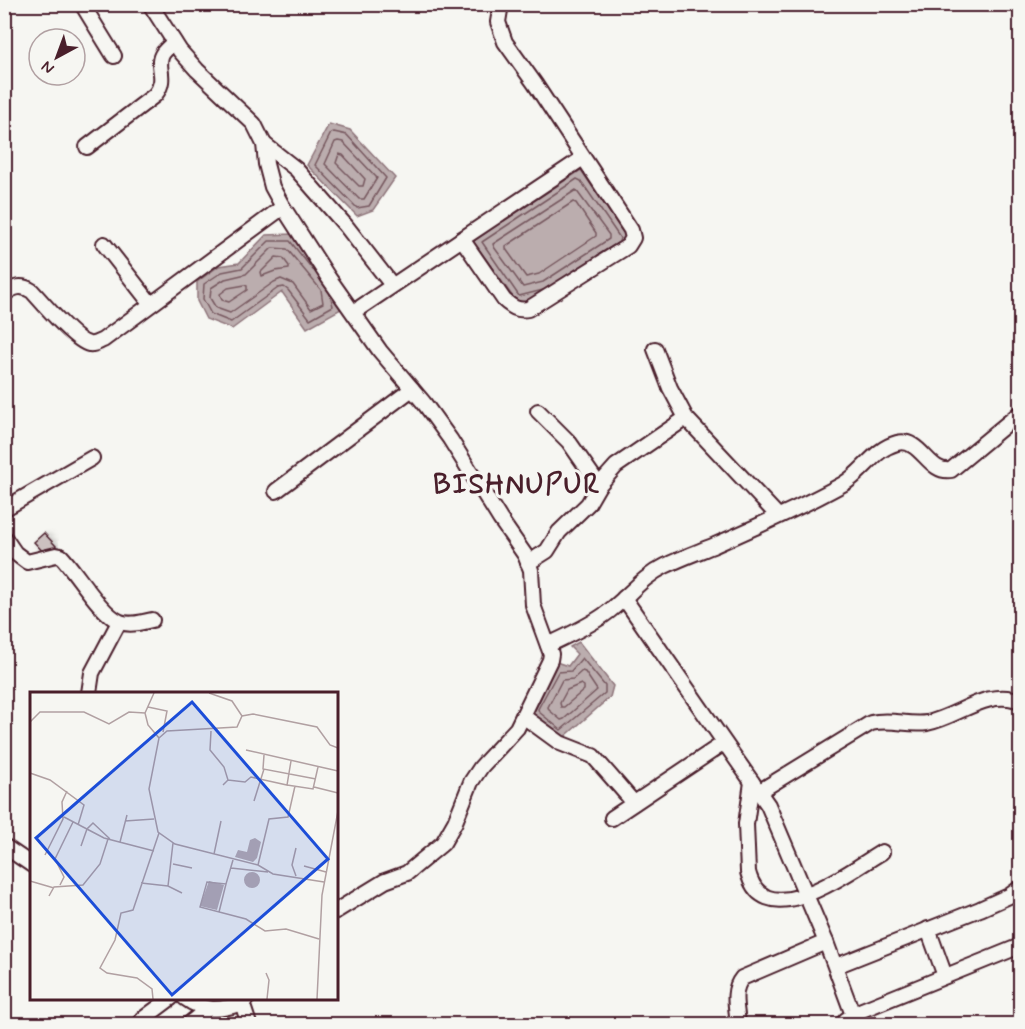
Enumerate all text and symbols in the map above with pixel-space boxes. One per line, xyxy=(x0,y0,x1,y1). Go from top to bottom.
north arrow xyxy=(27,27,87,87)
text: N xyxy=(37,56,59,79)
district label: BISHNUPUR xyxy=(433,467,601,504)
inset map xyxy=(30,692,338,999)

